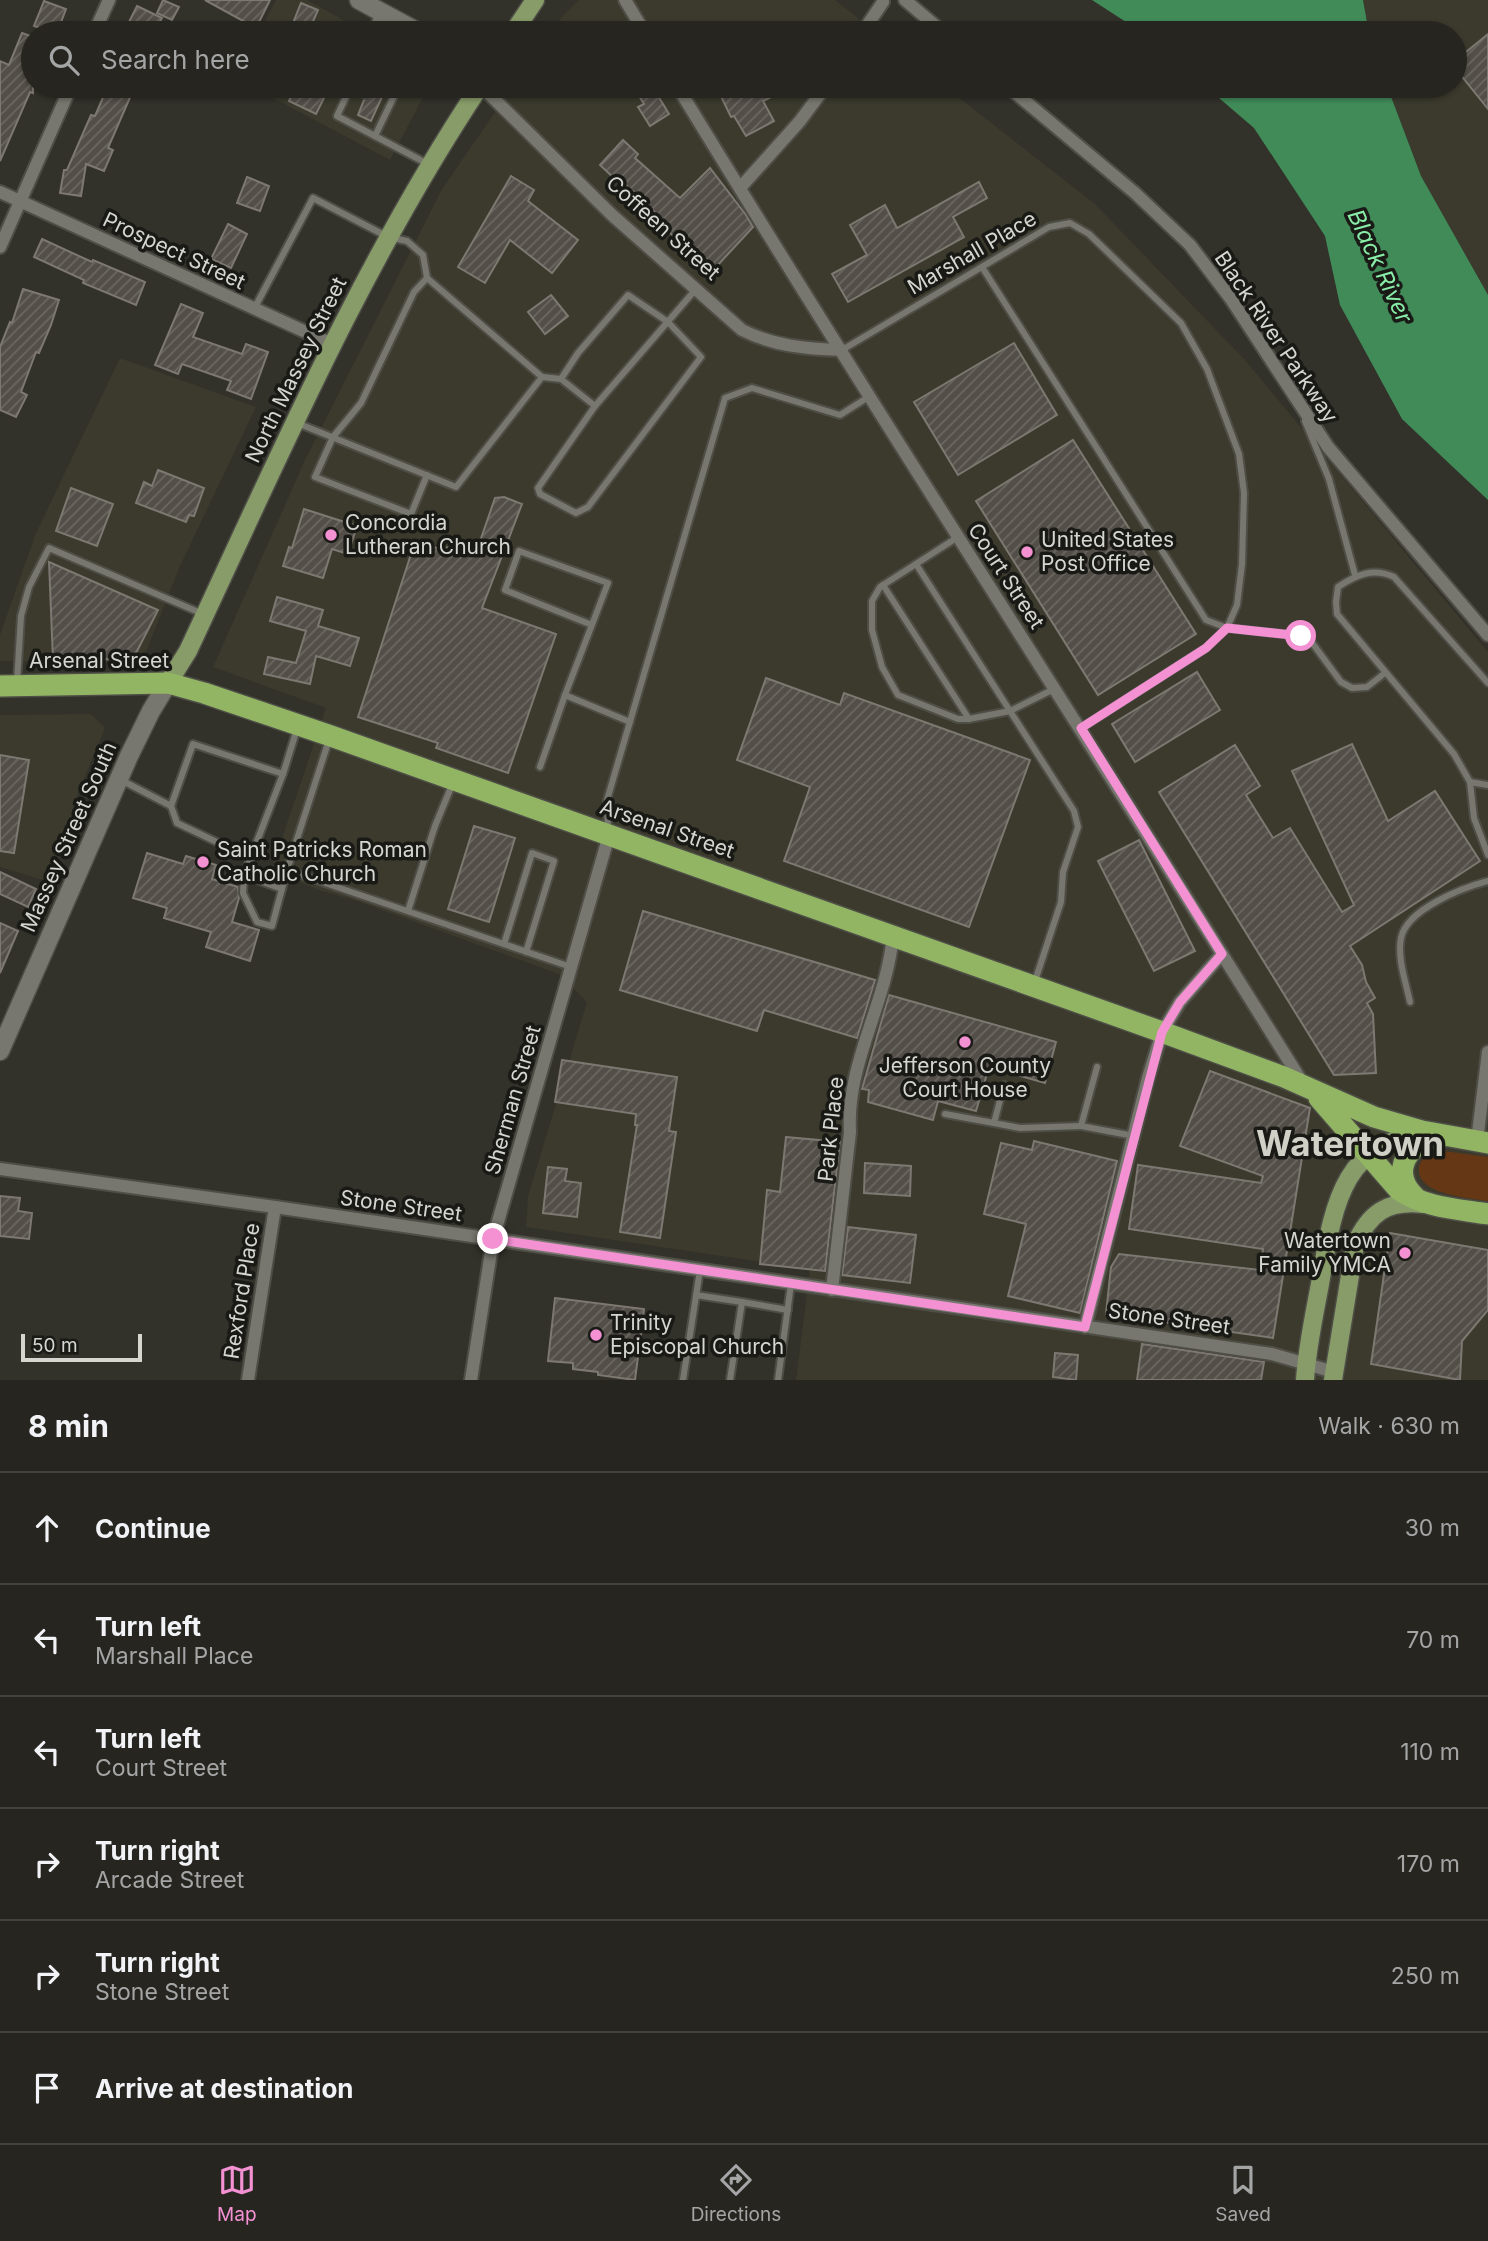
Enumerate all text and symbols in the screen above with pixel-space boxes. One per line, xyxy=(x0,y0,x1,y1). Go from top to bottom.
search box xyxy=(21,21,1467,98)
icon: search xyxy=(45,41,83,79)
text: Search here xyxy=(101,44,250,75)
street label: Coffeen Street xyxy=(601,170,725,285)
water label: Black River xyxy=(1342,205,1419,328)
street label: Marshall Place xyxy=(903,206,1041,300)
street label: Prospect Street xyxy=(99,207,249,294)
street label: Black River Parkway xyxy=(1210,246,1343,427)
street label: North Massey Street xyxy=(240,273,351,467)
place label: Concordia Lutheran Church xyxy=(345,510,511,559)
street label: Court Street xyxy=(963,518,1050,633)
marker: Concordia Lutheran Church xyxy=(323,527,339,543)
place label: United States Post Office xyxy=(1041,527,1174,576)
marker: United States Post Office xyxy=(1019,544,1035,560)
route start xyxy=(1285,620,1316,651)
street label: Arsenal Street xyxy=(29,648,169,673)
street label: Massey Street South xyxy=(15,738,122,936)
street label: Arsenal Street xyxy=(597,794,738,863)
place label: Saint Patricks Roman Catholic Church xyxy=(217,837,427,886)
marker: Saint Patricks Roman Catholic Church xyxy=(195,854,211,870)
street label: Sherman Street xyxy=(479,1022,546,1177)
marker: Jefferson County Court House xyxy=(957,1034,973,1050)
place label: Jefferson County Court House xyxy=(879,1053,1051,1102)
street label: Park Place xyxy=(813,1075,848,1183)
district label: Watertown xyxy=(1256,1122,1444,1164)
street label: Stone Street xyxy=(339,1185,464,1226)
street label: Rexford Place xyxy=(218,1221,265,1361)
route end xyxy=(477,1223,508,1254)
place label: Watertown Family YMCA xyxy=(1258,1228,1391,1277)
marker: Watertown Family YMCA xyxy=(1397,1245,1413,1261)
street label: Stone Street xyxy=(1107,1298,1232,1339)
place label: Trinity Episcopal Church xyxy=(610,1310,784,1359)
marker: Trinity Episcopal Church xyxy=(588,1327,604,1343)
scale bar xyxy=(21,1331,142,1363)
text: 50 m xyxy=(32,1334,78,1357)
text: 8 min xyxy=(28,1408,109,1444)
text: Walk · 630 m xyxy=(1318,1412,1460,1440)
icon: ahead xyxy=(28,1509,66,1547)
text: Continue xyxy=(95,1513,211,1544)
text: 30 m xyxy=(1405,1514,1460,1542)
text: Turn left xyxy=(95,1611,201,1642)
icon: left xyxy=(28,1621,66,1659)
text: 70 m xyxy=(1406,1626,1460,1654)
text: Marshall Place xyxy=(95,1642,253,1670)
text: Turn left xyxy=(95,1723,201,1754)
icon: left xyxy=(28,1733,66,1771)
text: 110 m xyxy=(1400,1738,1460,1766)
text: Court Street xyxy=(95,1754,227,1782)
text: Turn right xyxy=(95,1835,220,1866)
icon: right xyxy=(28,1845,66,1883)
text: 170 m xyxy=(1397,1850,1460,1878)
text: Arcade Street xyxy=(95,1866,244,1894)
text: Turn right xyxy=(95,1947,220,1978)
icon: right xyxy=(28,1957,66,1995)
text: 250 m xyxy=(1391,1962,1460,1990)
text: Stone Street xyxy=(95,1978,229,2006)
icon: arrive xyxy=(28,2069,66,2107)
text: Arrive at destination xyxy=(95,2073,354,2104)
tab: Map xyxy=(217,2161,257,2226)
tab: Directions xyxy=(691,2161,781,2226)
tab: Saved xyxy=(1215,2161,1271,2226)

